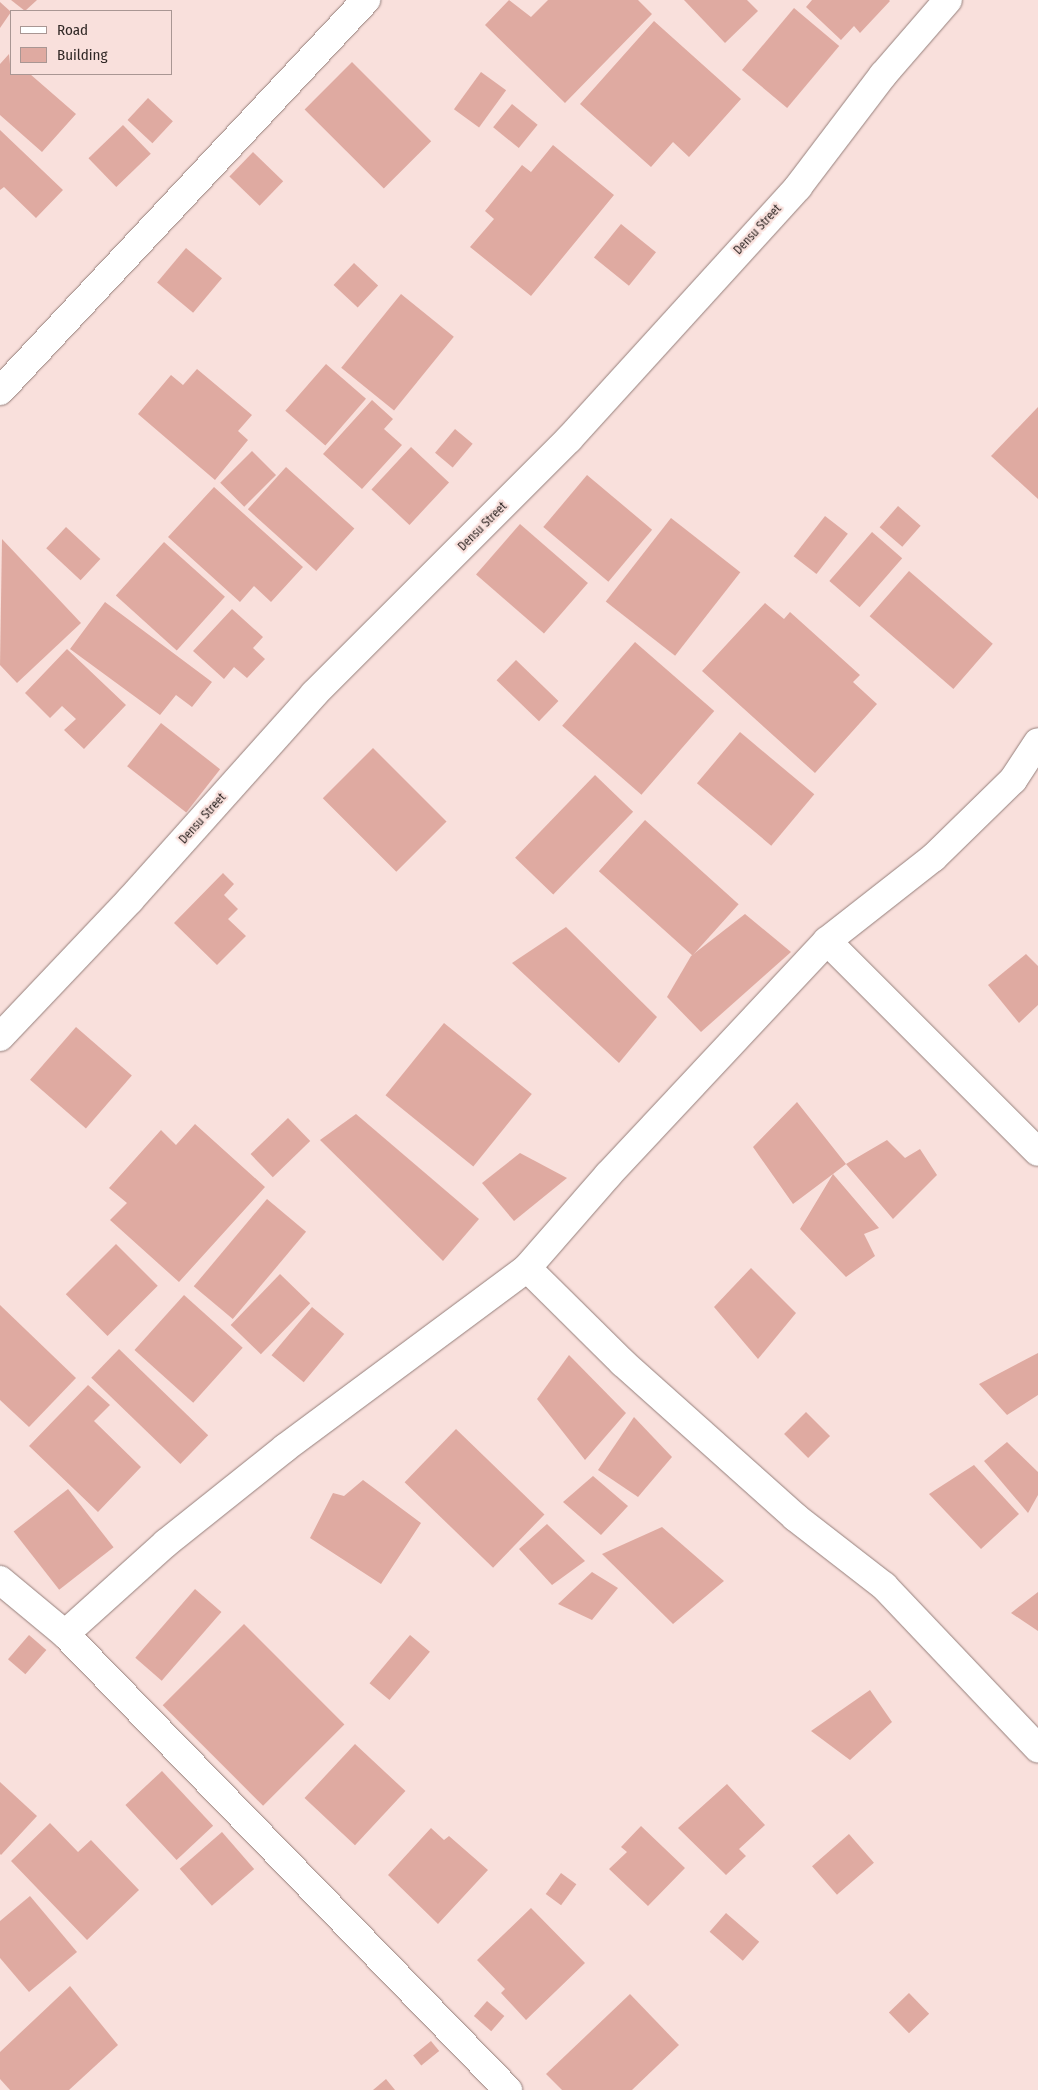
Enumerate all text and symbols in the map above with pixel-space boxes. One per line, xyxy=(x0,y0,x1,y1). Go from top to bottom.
legend xyxy=(10,10,172,75)
text: Road xyxy=(57,21,88,39)
text: Building xyxy=(57,46,108,64)
street label: Densu Street xyxy=(731,202,785,258)
street label: Densu Street xyxy=(456,500,510,554)
street label: Densu Street xyxy=(177,791,229,847)

